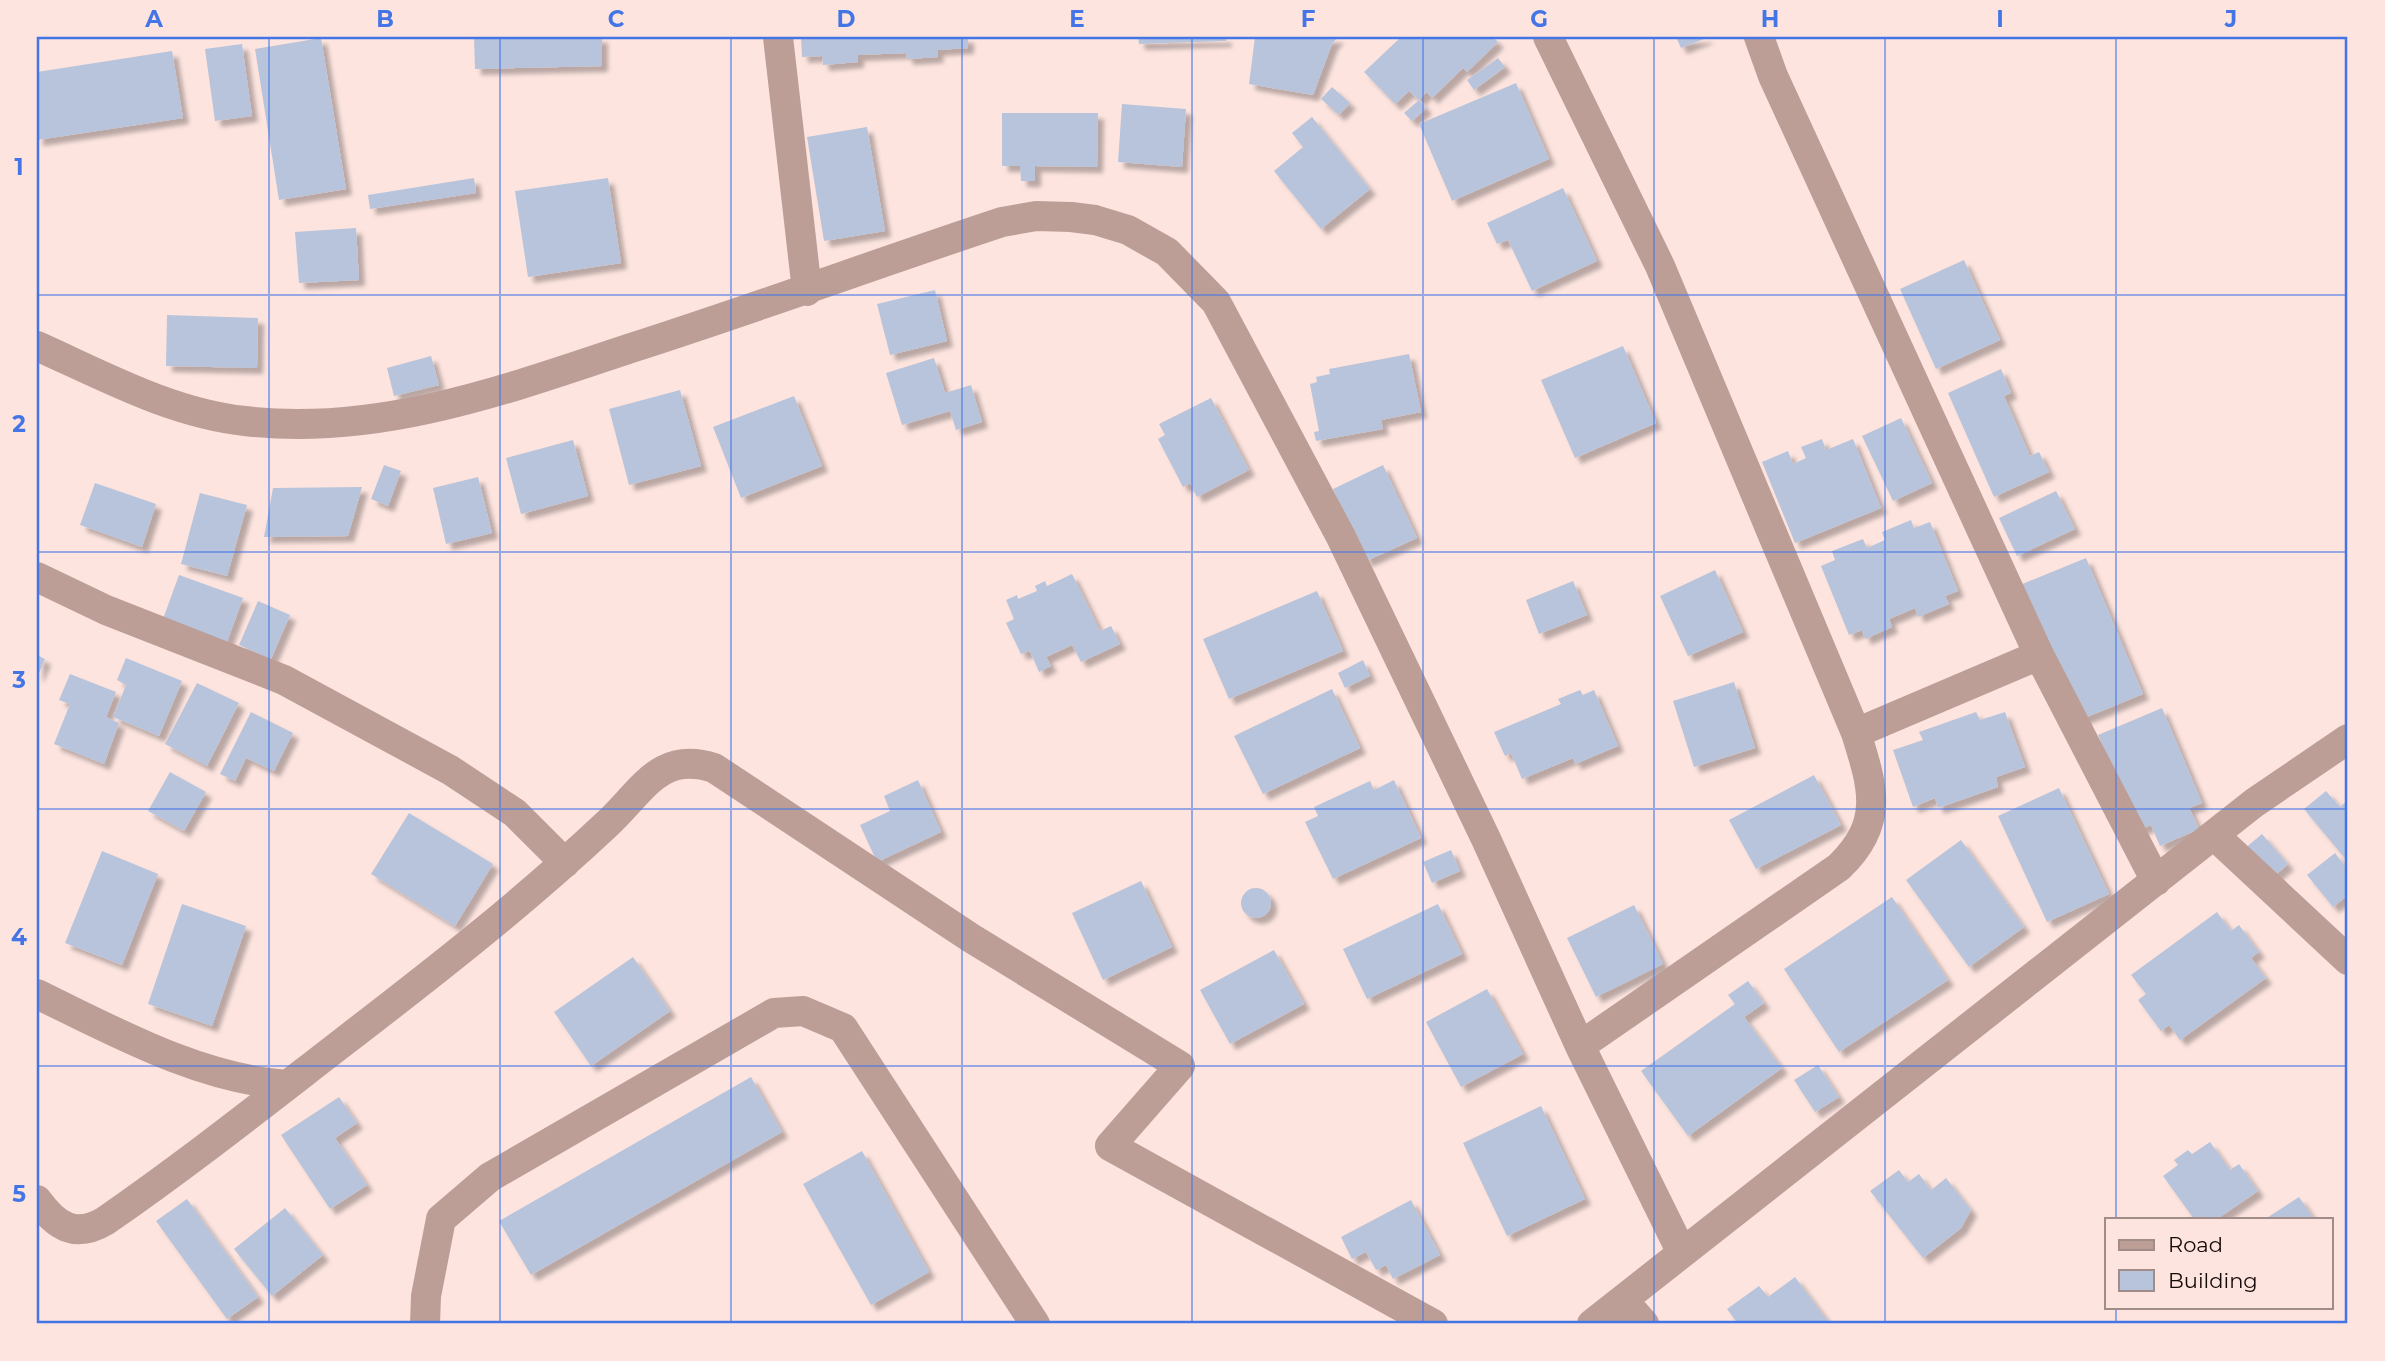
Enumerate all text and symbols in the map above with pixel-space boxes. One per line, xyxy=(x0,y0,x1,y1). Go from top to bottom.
text: A xyxy=(144,5,163,33)
text: B xyxy=(376,5,394,33)
text: C xyxy=(608,5,625,33)
text: D xyxy=(837,5,856,33)
text: E xyxy=(1069,5,1085,33)
text: F xyxy=(1301,5,1316,33)
text: G xyxy=(1530,5,1548,33)
text: H xyxy=(1761,5,1779,33)
text: I xyxy=(1996,5,2004,33)
text: J xyxy=(2224,5,2237,33)
text: 1 xyxy=(14,153,24,181)
text: 2 xyxy=(12,410,26,438)
text: 3 xyxy=(11,666,26,694)
text: 4 xyxy=(11,923,27,951)
text: 5 xyxy=(12,1180,26,1208)
legend xyxy=(2105,1218,2332,1308)
text: Road xyxy=(2168,1232,2223,1257)
text: Building xyxy=(2168,1268,2258,1293)

